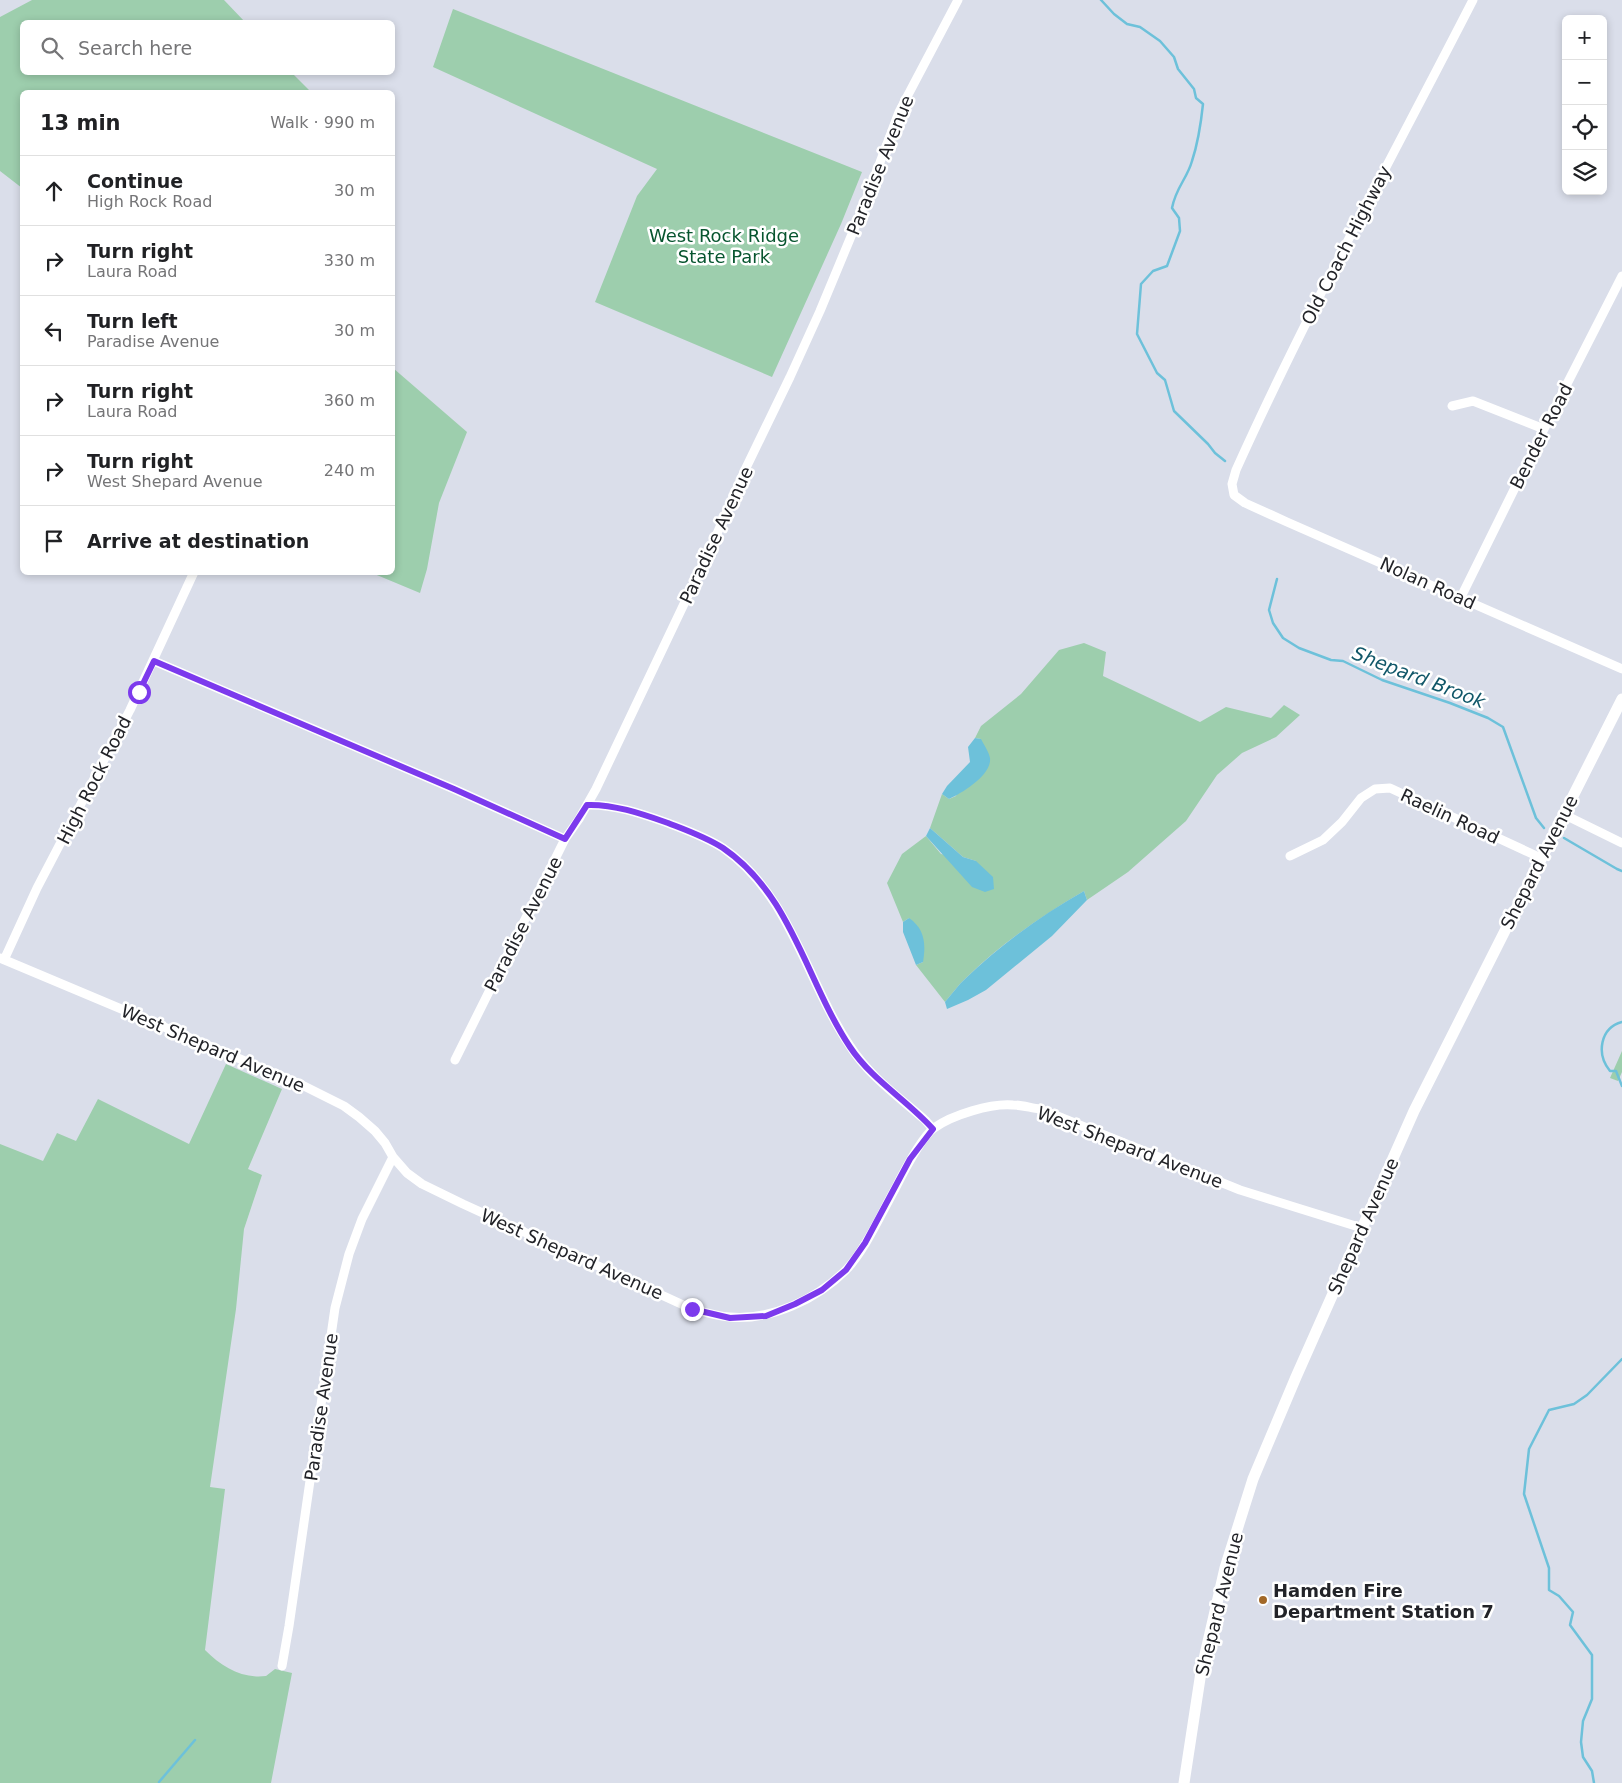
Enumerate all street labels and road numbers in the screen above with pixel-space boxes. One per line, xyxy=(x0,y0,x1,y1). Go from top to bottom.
street label: Paradise Avenue xyxy=(842,92,918,238)
street label: Old Coach Highway xyxy=(1297,162,1395,328)
street label: Bender Road xyxy=(1505,380,1577,492)
street label: Paradise Avenue xyxy=(675,463,757,607)
street label: Nolan Road xyxy=(1377,552,1479,614)
street label: High Rock Road xyxy=(53,712,135,848)
street label: Raelin Road xyxy=(1397,784,1503,848)
street label: Shepard Avenue xyxy=(1496,792,1582,932)
street label: Paradise Avenue xyxy=(480,853,566,995)
street label: West Shepard Avenue xyxy=(118,1000,308,1096)
street label: West Shepard Avenue xyxy=(1034,1102,1226,1192)
street label: Shepard Avenue xyxy=(1323,1154,1403,1298)
street label: West Shepard Avenue xyxy=(478,1204,666,1304)
street label: Paradise Avenue xyxy=(300,1332,342,1482)
street label: Shepard Avenue xyxy=(1191,1530,1247,1678)

